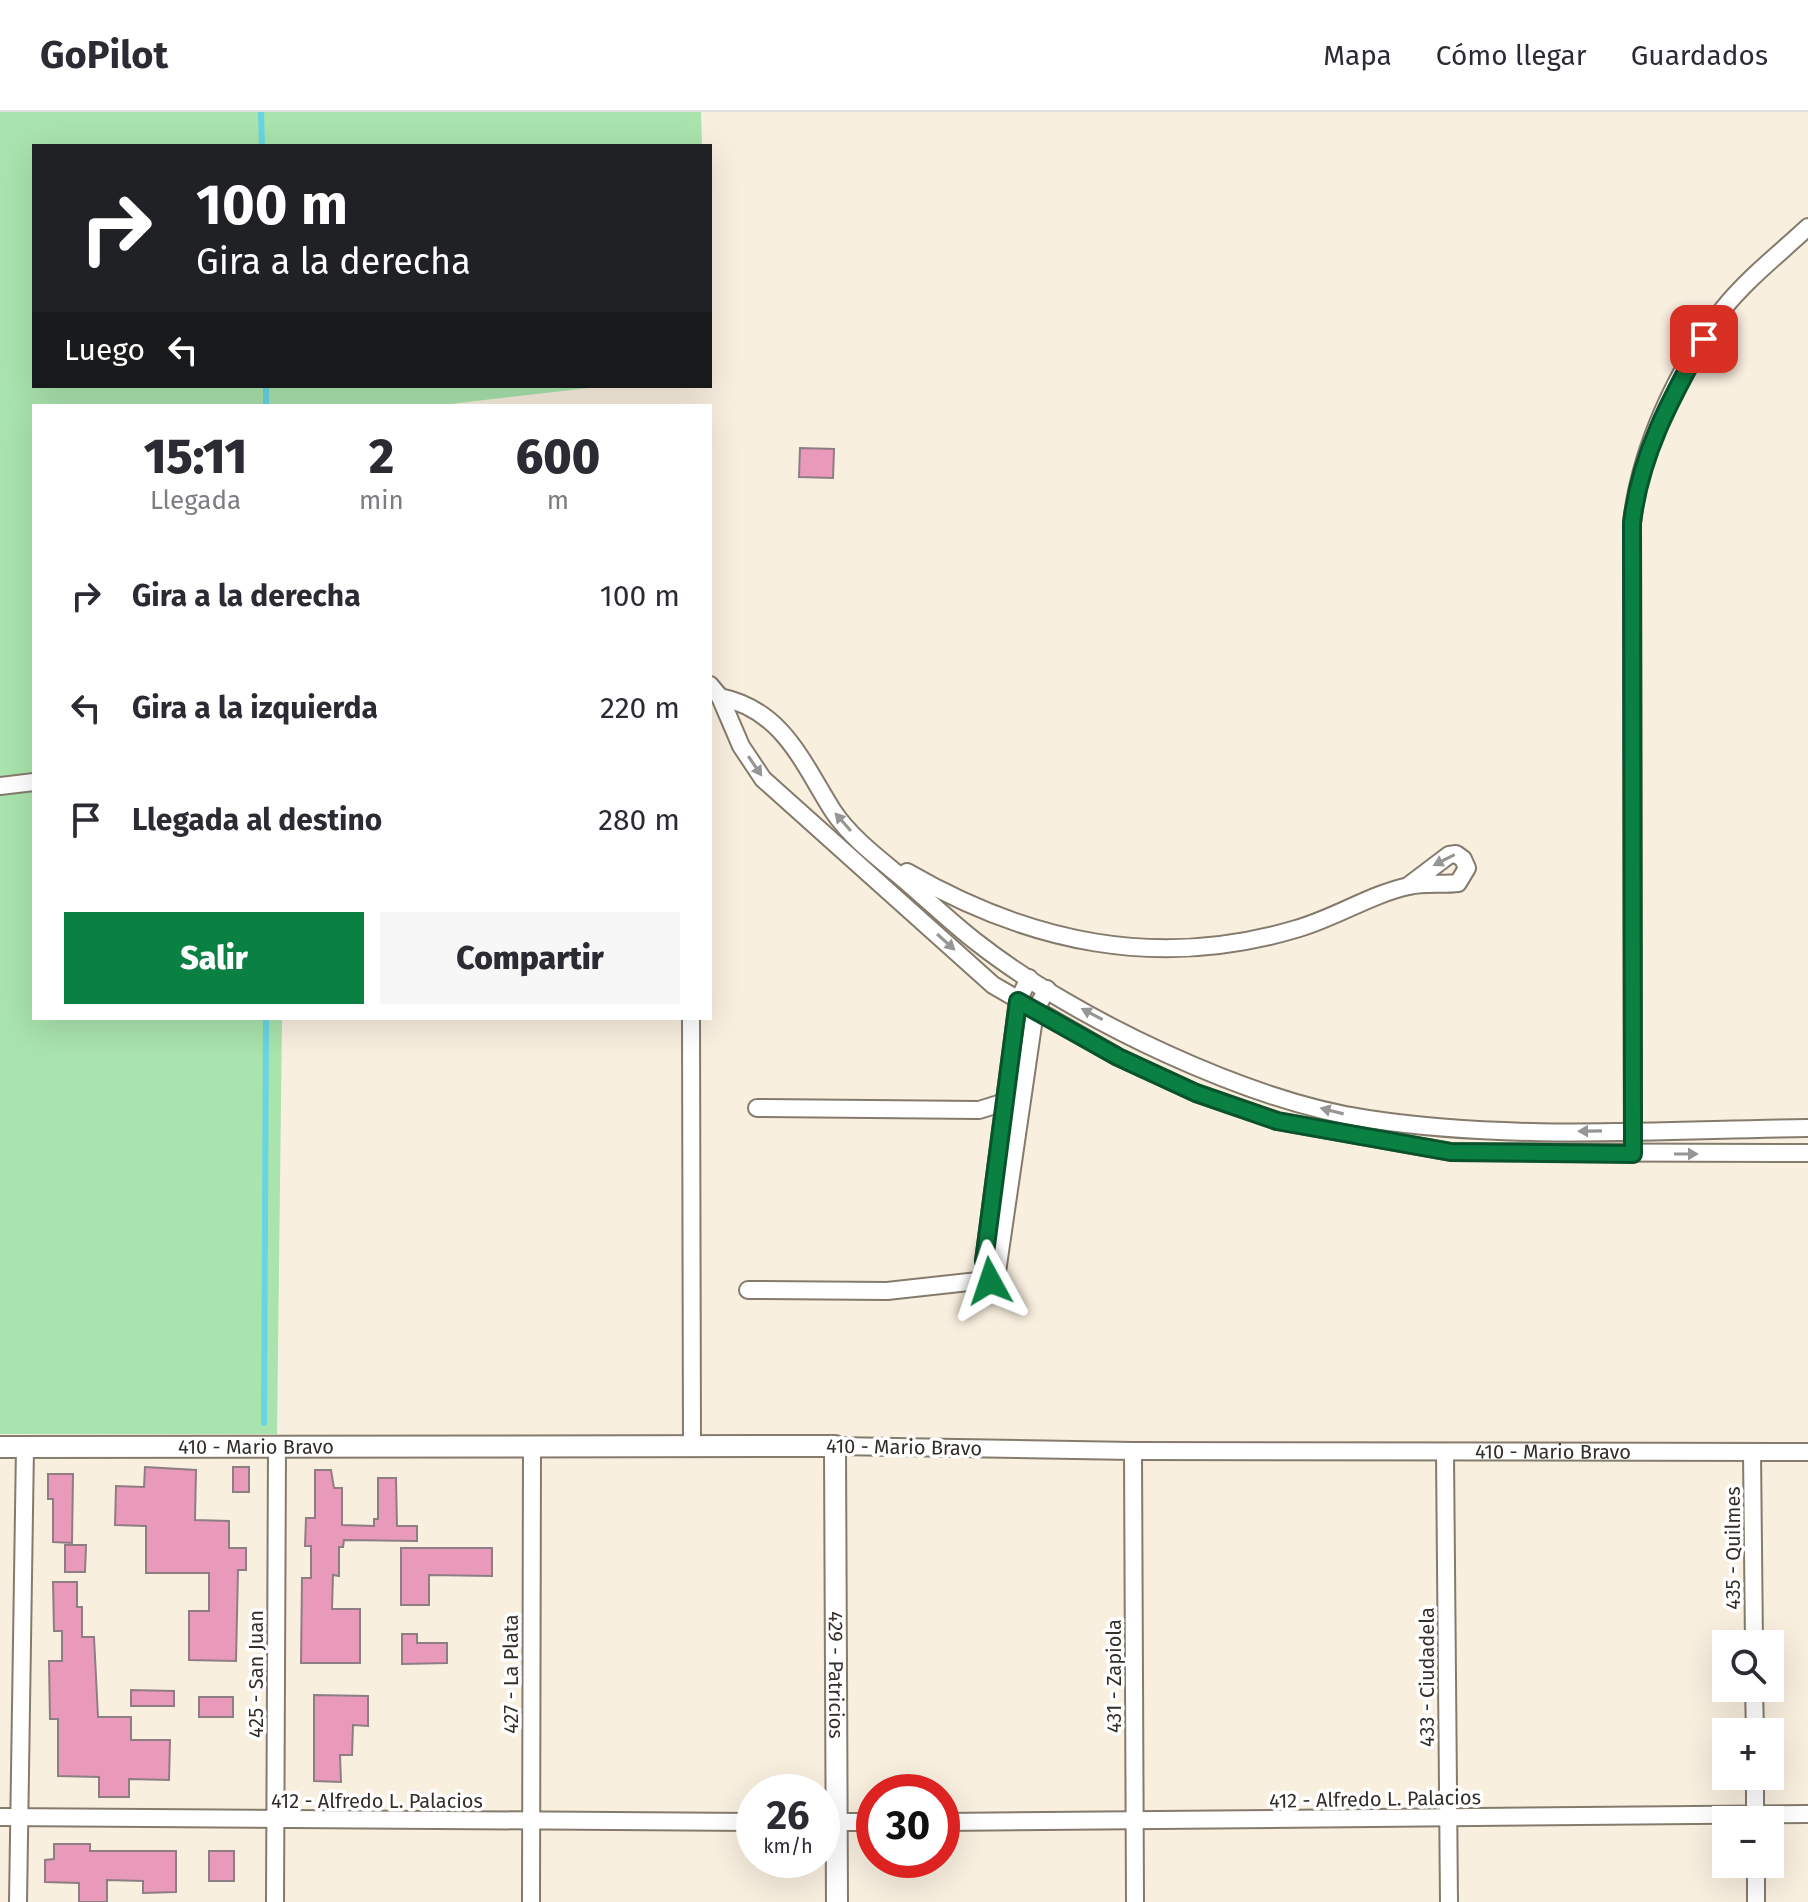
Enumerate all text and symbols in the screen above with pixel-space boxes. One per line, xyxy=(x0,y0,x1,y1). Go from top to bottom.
text: GoPilot xyxy=(40,32,168,78)
text: Mapa xyxy=(1323,39,1392,72)
text: Cómo llegar xyxy=(1436,39,1587,72)
text: Guardados xyxy=(1631,39,1768,72)
text: 100 m xyxy=(196,172,348,239)
icon: right xyxy=(64,176,168,280)
text: Gira a la derecha xyxy=(196,240,471,284)
pin xyxy=(1670,305,1738,373)
icon: arrive xyxy=(1682,317,1726,361)
icon: left xyxy=(161,328,205,372)
text: Luego xyxy=(64,332,145,368)
text: 15:11 xyxy=(144,428,247,486)
text: 2 xyxy=(369,428,394,486)
text: 600 xyxy=(516,428,600,486)
text: Llegada xyxy=(150,485,241,516)
text: min xyxy=(359,485,404,516)
text: m xyxy=(547,485,569,516)
icon: right xyxy=(64,574,108,618)
text: Gira a la derecha xyxy=(132,578,361,614)
text: 100 m xyxy=(600,578,680,614)
icon: left xyxy=(64,686,108,730)
text: Gira a la izquierda xyxy=(132,690,378,726)
text: 220 m xyxy=(600,690,680,726)
one-way arrow xyxy=(747,755,762,776)
icon: arrive xyxy=(64,798,108,842)
text: Llegada al destino xyxy=(132,802,382,838)
text: 280 m xyxy=(598,802,680,838)
one-way arrow xyxy=(835,812,852,832)
one-way arrow xyxy=(1432,853,1455,867)
button: Salir xyxy=(64,912,364,1004)
button: Compartir xyxy=(380,912,680,1004)
one-way arrow xyxy=(936,932,955,950)
one-way arrow xyxy=(1080,1007,1103,1020)
one-way arrow xyxy=(1319,1104,1344,1116)
one-way arrow xyxy=(1577,1125,1602,1137)
one-way arrow xyxy=(1674,1148,1699,1160)
position arrow xyxy=(948,1239,1032,1323)
street label: 410 - Mario Bravo xyxy=(826,1434,982,1460)
street label: 410 - Mario Bravo xyxy=(178,1435,334,1459)
street label: 410 - Mario Bravo xyxy=(1475,1440,1631,1464)
street label: 435 - Quilmes xyxy=(1721,1486,1745,1610)
street label: 433 - Ciudadela xyxy=(1415,1607,1439,1747)
street label: 425 - San Juan xyxy=(244,1610,268,1738)
street label: 429 - Patricios xyxy=(824,1611,848,1739)
street label: 427 - La Plata xyxy=(499,1614,523,1734)
street label: 431 - Zapiola xyxy=(1102,1619,1126,1733)
map controls xyxy=(1712,1630,1784,1878)
button: search xyxy=(1712,1630,1784,1702)
button: + xyxy=(1712,1718,1784,1790)
speed limit sign: 30 xyxy=(856,1774,960,1878)
street label: 412 - Alfredo L. Palacios xyxy=(1269,1785,1481,1813)
street label: 412 - Alfredo L. Palacios xyxy=(271,1789,483,1813)
text: 26 xyxy=(766,1792,810,1840)
button: − xyxy=(1712,1806,1784,1878)
text: km/h xyxy=(763,1834,813,1858)

